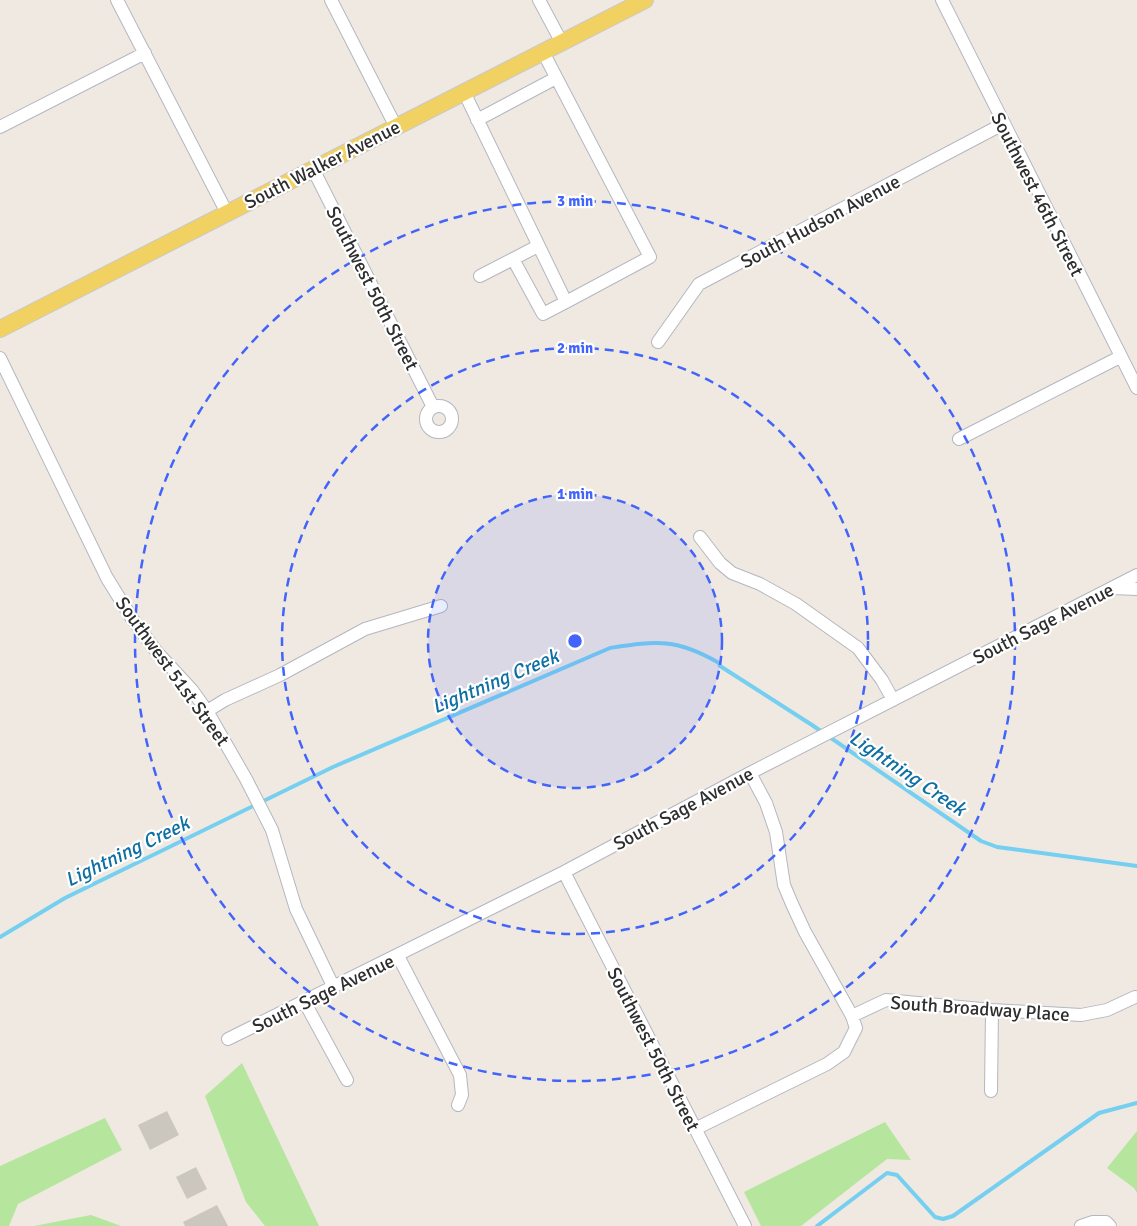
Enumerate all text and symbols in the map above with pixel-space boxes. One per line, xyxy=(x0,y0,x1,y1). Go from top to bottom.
street label: Southwest 46th Street xyxy=(985,108,1089,281)
street label: South Walker Avenue xyxy=(240,115,405,215)
street label: South Hudson Avenue xyxy=(736,170,904,274)
text: 3 min xyxy=(557,192,593,210)
street label: Southwest 50th Street xyxy=(320,202,424,375)
text: 2 min xyxy=(557,339,593,357)
text: 1 min xyxy=(557,485,593,503)
street label: South Sage Avenue xyxy=(969,578,1118,670)
street label: Southwest 51st Street xyxy=(110,592,235,751)
centre of rings xyxy=(566,632,584,650)
water label: Lightning Creek xyxy=(428,643,564,719)
water label: Lightning Creek xyxy=(845,725,972,823)
street label: South Sage Avenue xyxy=(609,762,758,856)
water label: Lightning Creek xyxy=(61,810,195,892)
street label: South Sage Avenue xyxy=(248,949,398,1039)
street label: Southwest 50th Street xyxy=(601,963,705,1136)
street label: South Broadway Place xyxy=(889,991,1070,1027)

